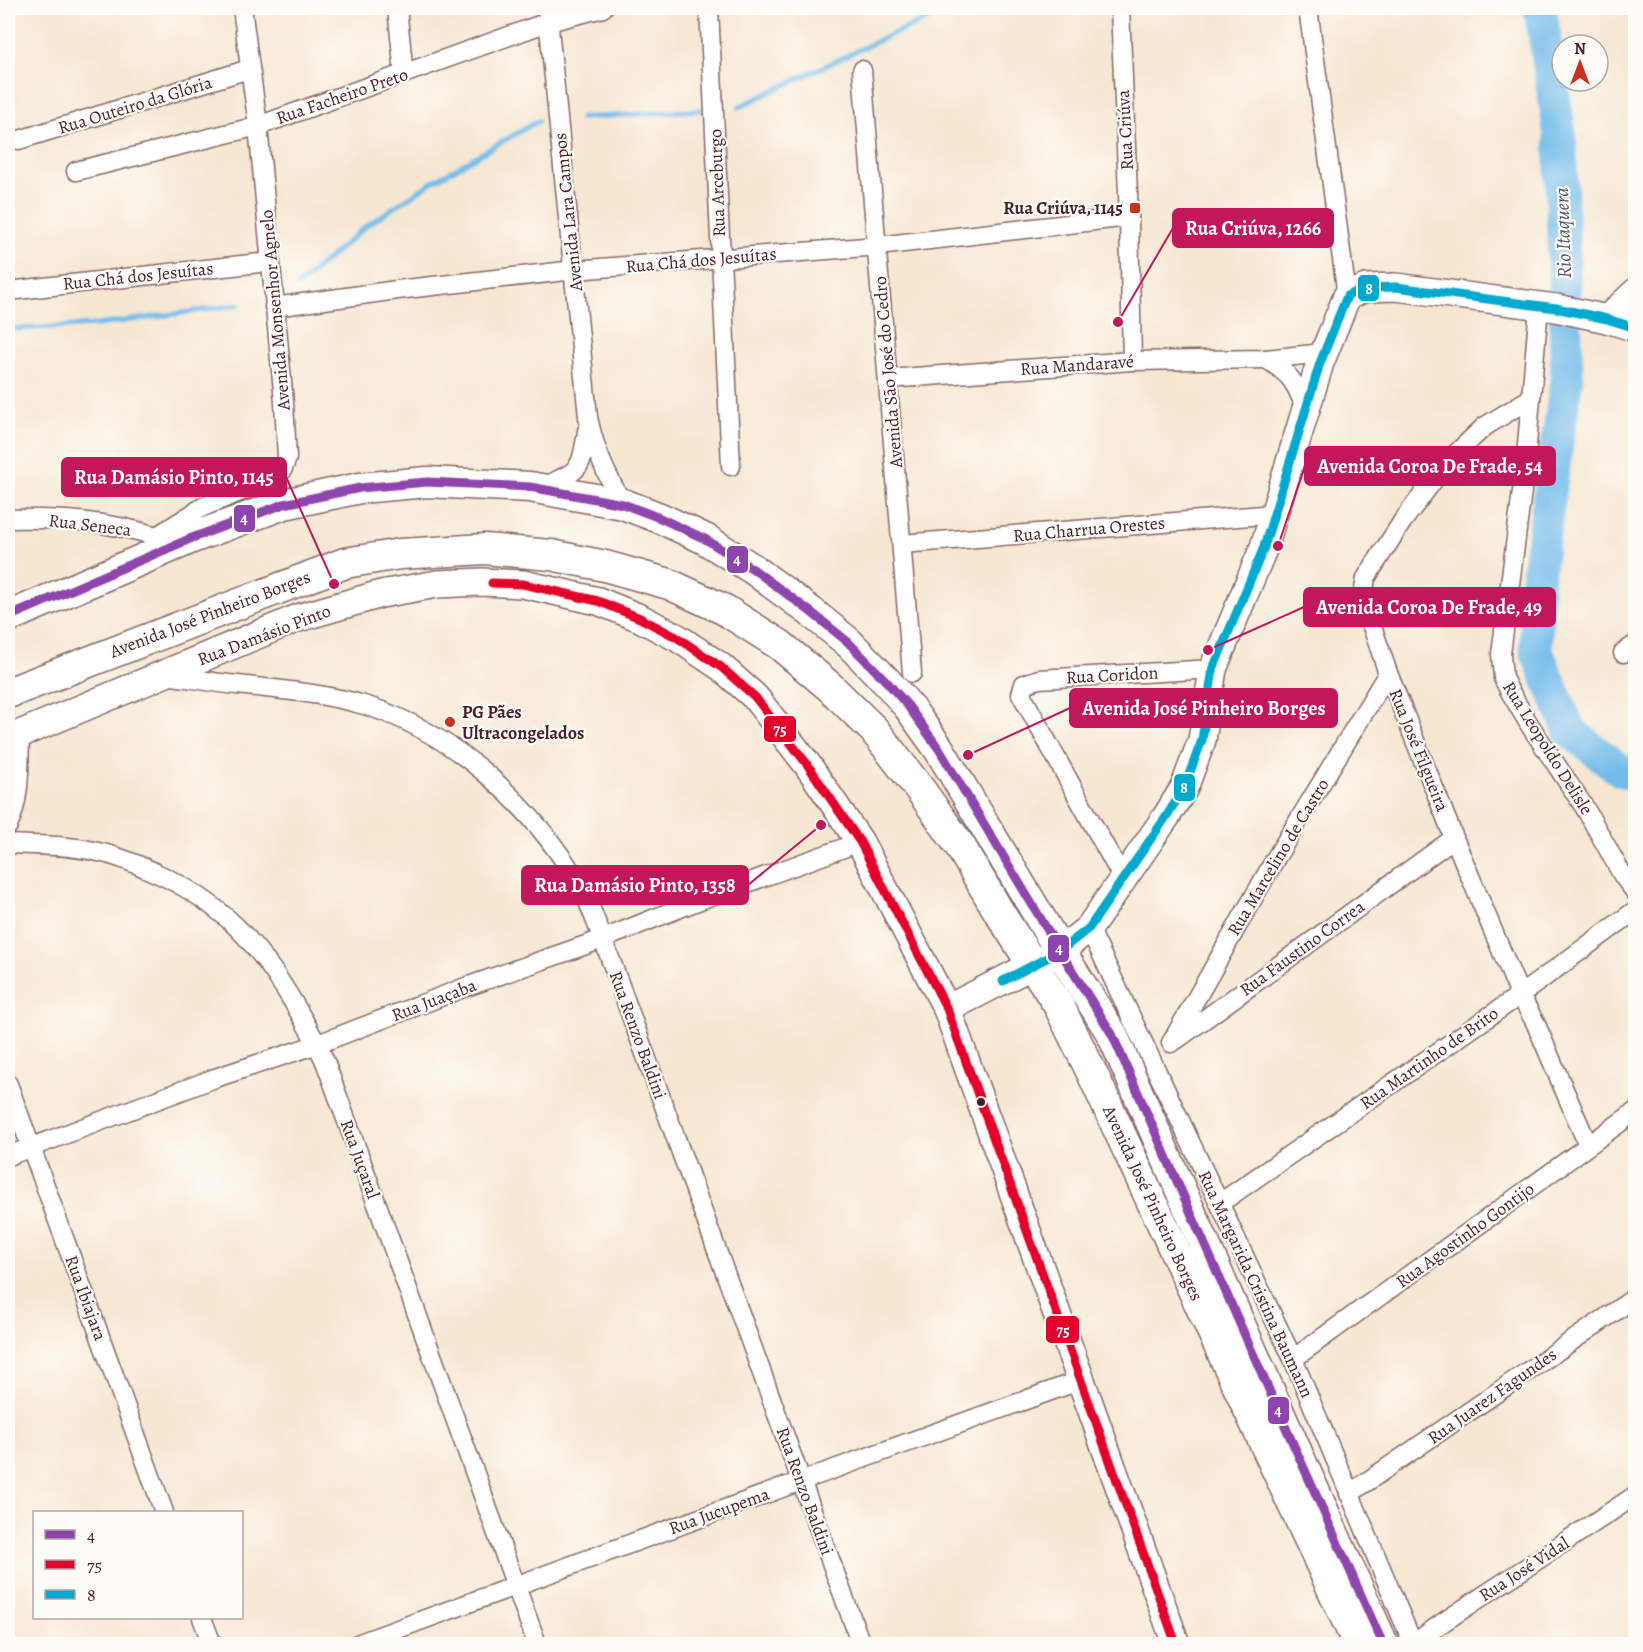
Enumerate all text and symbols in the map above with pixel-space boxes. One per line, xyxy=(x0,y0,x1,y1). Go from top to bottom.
north arrow xyxy=(1550,33,1610,93)
text: N xyxy=(1574,38,1586,60)
street label: Rua Facheiro Preto xyxy=(273,62,411,130)
street label: Rua Outeiro da Glória xyxy=(55,70,216,140)
street label: Rua Criúva xyxy=(1111,88,1139,171)
street label: Rua Arceburgo xyxy=(703,128,731,237)
street label: Avenida Lara Campos xyxy=(548,132,588,293)
water label: Rio Itaquera xyxy=(1548,187,1578,279)
place label: Rua Criúva, 1145 xyxy=(1003,196,1123,220)
marker: Rua Criúva, 1145 xyxy=(1128,201,1142,215)
street label: Avenida Monsenhor Agnelo xyxy=(254,209,296,412)
callout: Rua Criúva, 1266 xyxy=(1173,209,1333,247)
text: Rua Criúva, 1266 xyxy=(1185,215,1321,242)
street label: Rua Chá dos Jesuítas xyxy=(625,241,777,279)
street label: Rua Chá dos Jesuítas xyxy=(62,256,214,296)
line badge: 8 xyxy=(1357,274,1380,302)
street label: Avenida São José do Cedro xyxy=(868,275,908,470)
text: 8 xyxy=(1365,278,1373,300)
street label: Rua Mandaravé xyxy=(1019,349,1135,381)
callout: Avenida Coroa De Frade, 54 xyxy=(1305,447,1555,485)
text: Avenida Coroa De Frade, 54 xyxy=(1316,453,1543,480)
callout: Rua Damásio Pinto, 1145 xyxy=(62,458,286,496)
text: Rua Damásio Pinto, 1145 xyxy=(74,464,274,491)
line badge: 4 xyxy=(233,504,256,533)
street label: Rua Seneca xyxy=(47,508,133,542)
text: 4 xyxy=(240,508,248,530)
street label: Rua Charrua Orestes xyxy=(1012,510,1166,548)
line badge: 4 xyxy=(726,545,749,574)
text: 4 xyxy=(733,549,741,571)
street label: Avenida José Pinheiro Borges xyxy=(105,565,314,664)
callout: Avenida Coroa De Frade, 49 xyxy=(1304,588,1555,626)
text: Avenida Coroa De Frade, 49 xyxy=(1315,594,1542,621)
street label: Rua Damásio Pinto xyxy=(194,599,334,671)
street label: Rua Coridon xyxy=(1065,661,1159,689)
street label: Rua Leopoldo Delisle xyxy=(1497,677,1599,819)
street label: Rua José Filgueira xyxy=(1383,685,1455,816)
callout: Avenida José Pinheiro Borges xyxy=(1070,689,1337,727)
text: Avenida José Pinheiro Borges xyxy=(1081,695,1326,722)
place label: PG Pães Ultracongelados xyxy=(462,700,584,745)
marker: PG Pães Ultracongelados xyxy=(443,715,457,729)
line badge: 75 xyxy=(763,715,797,743)
text: 75 xyxy=(773,719,787,741)
line badge: 8 xyxy=(1173,773,1196,802)
street label: Rua Marcelino de Castro xyxy=(1222,774,1335,940)
text: 8 xyxy=(1180,777,1188,799)
callout: Rua Damásio Pinto, 1358 xyxy=(522,866,748,904)
text: Rua Damásio Pinto, 1358 xyxy=(534,872,736,899)
street label: Rua Faustino Correa xyxy=(1235,894,1370,1002)
line badge: 4 xyxy=(1047,934,1070,963)
text: 4 xyxy=(1055,938,1063,960)
street label: Rua Renzo Baldini xyxy=(604,968,672,1102)
street label: Rua Juaçaba xyxy=(388,973,480,1027)
street label: Rua Martinho de Brito xyxy=(1355,1001,1503,1115)
unlabelled marker xyxy=(975,1096,987,1108)
street label: Avenida José Pinheiro Borges xyxy=(1097,1101,1209,1305)
street label: Rua Juçaral xyxy=(335,1116,386,1202)
street label: Rua Margarida Cristina Baumann xyxy=(1193,1166,1319,1402)
street label: Rua Agostinho Gontijo xyxy=(1391,1177,1539,1293)
street label: Rua Ibiajara xyxy=(59,1252,113,1345)
line badge: 75 xyxy=(1045,1315,1080,1344)
text: 75 xyxy=(1056,1320,1070,1342)
street label: Rua Juarez Fagundes xyxy=(1423,1342,1561,1450)
line badge: 4 xyxy=(1267,1396,1290,1425)
text: 4 xyxy=(1274,1400,1282,1422)
street label: Rua Renzo Baldini xyxy=(771,1424,839,1558)
street label: Rua Jucupema xyxy=(665,1481,773,1540)
legend xyxy=(33,1511,243,1619)
text: 4 xyxy=(87,1523,95,1547)
street label: Rua José Vidal xyxy=(1474,1531,1574,1607)
text: 75 xyxy=(87,1553,102,1577)
text: 8 xyxy=(87,1583,96,1607)

